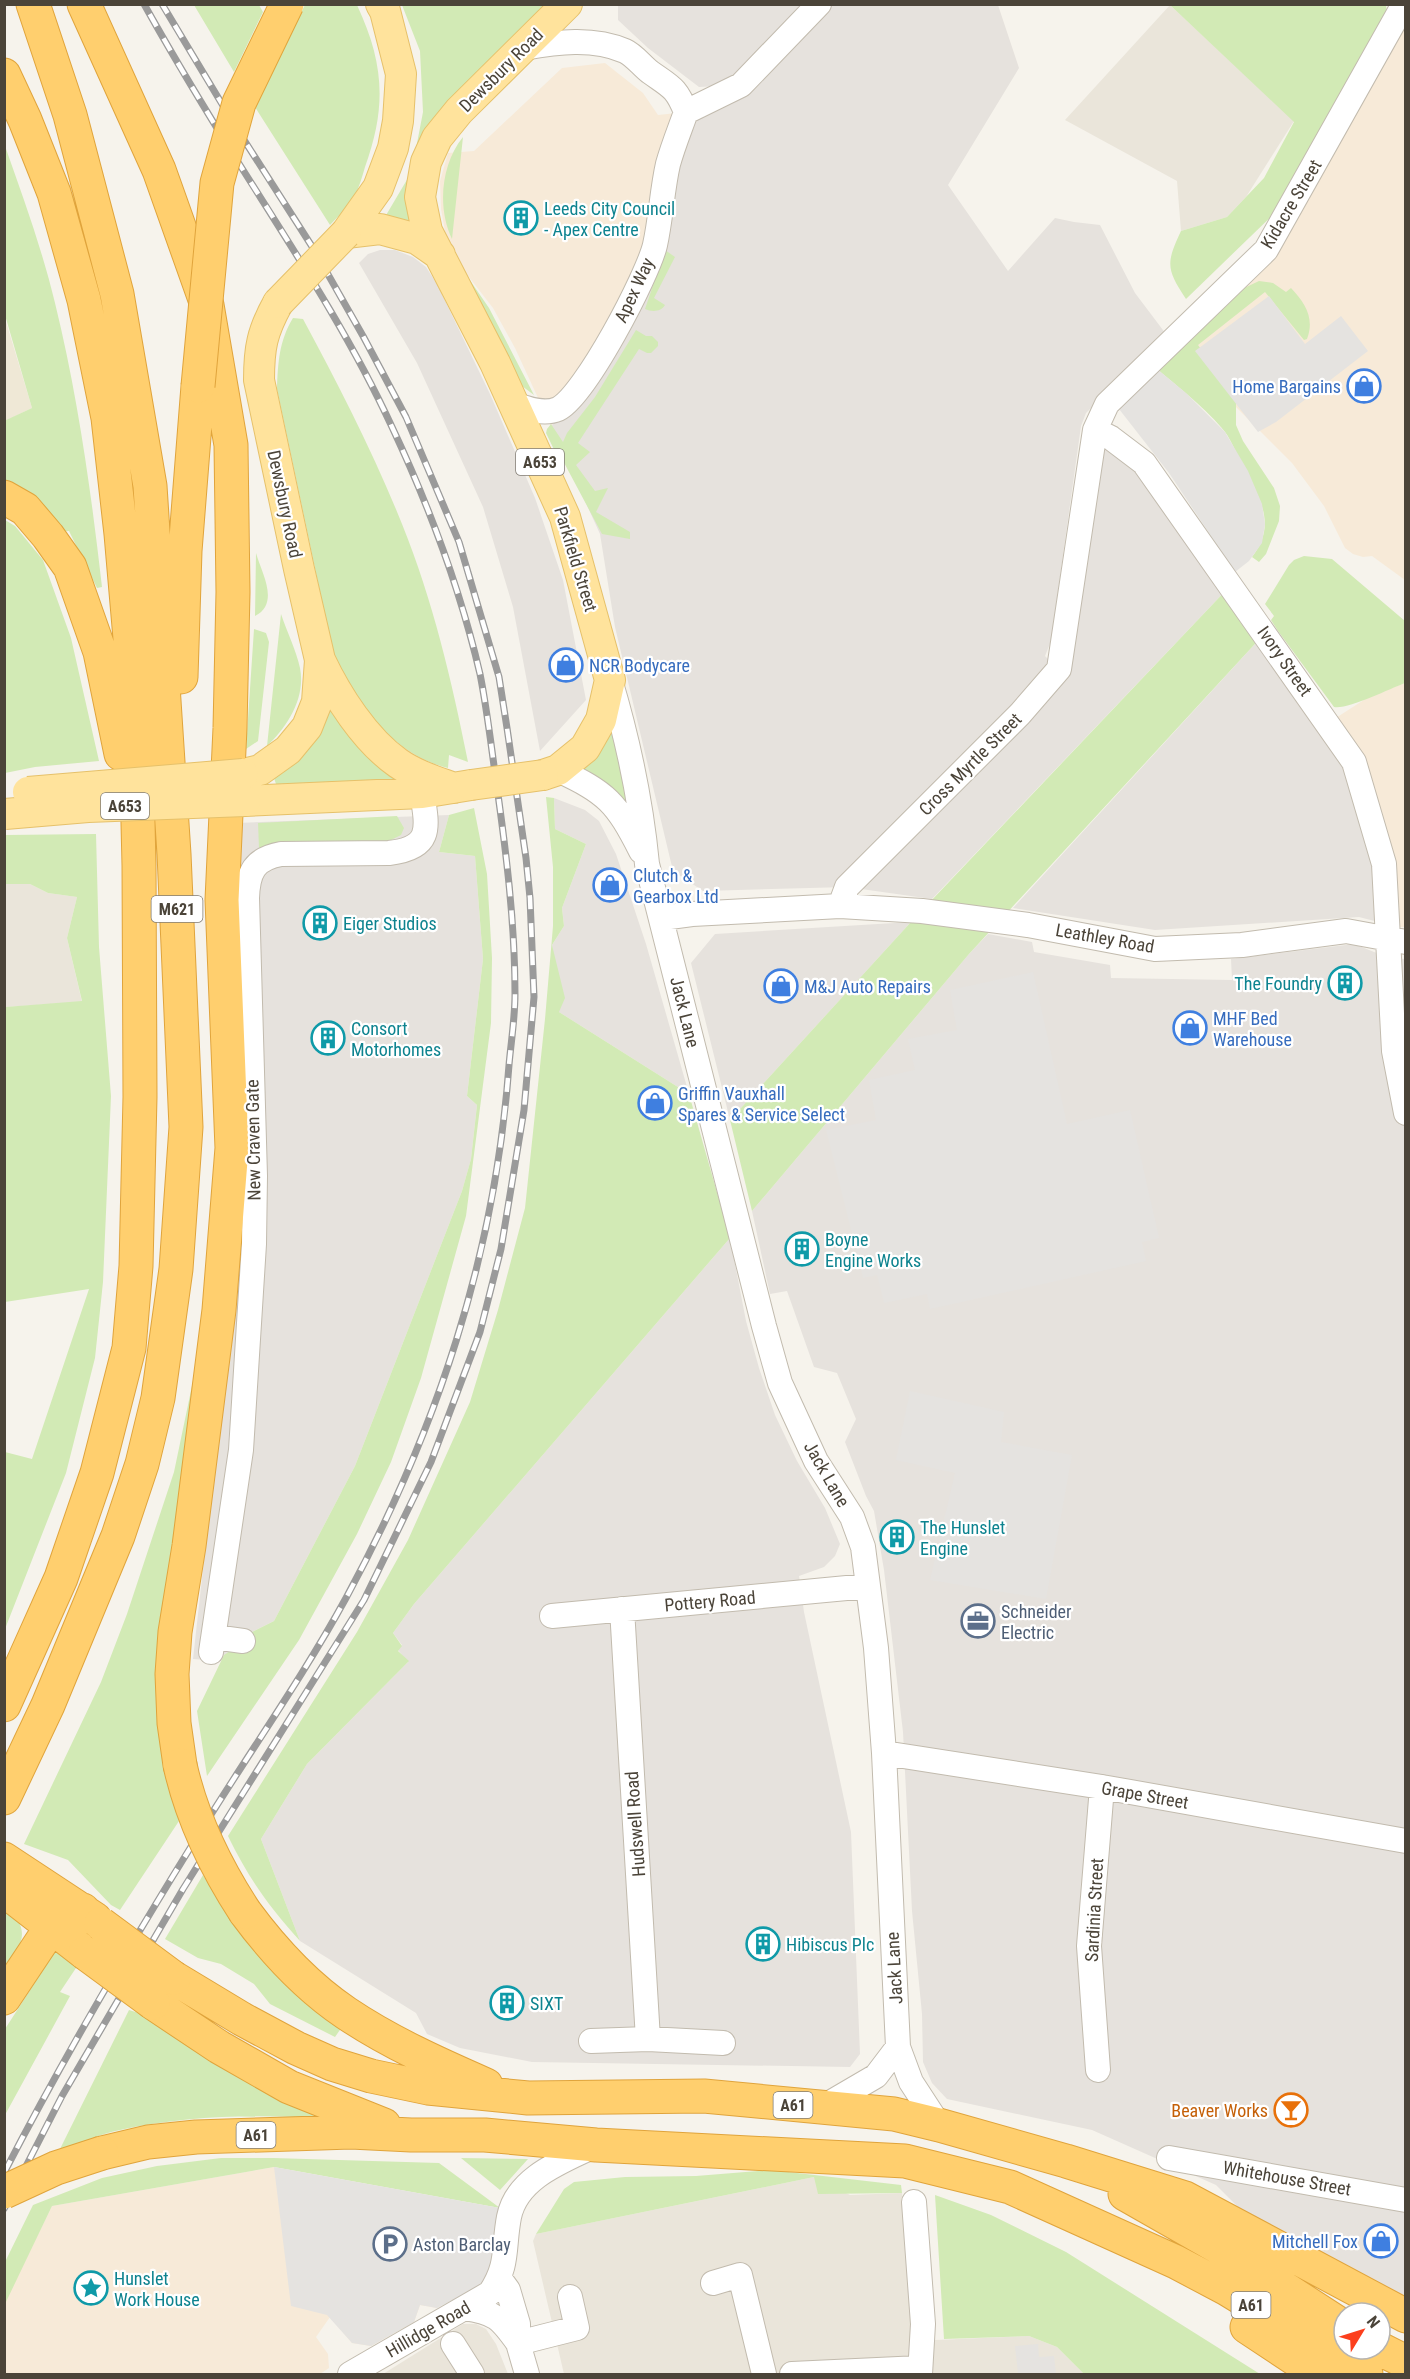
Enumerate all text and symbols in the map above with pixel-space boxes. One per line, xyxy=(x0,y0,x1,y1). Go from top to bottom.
street label: Dewsbury Road xyxy=(455,24,547,116)
street label: Kidacre Street xyxy=(1256,156,1326,252)
place label: Leeds City Council - Apex Centre xyxy=(544,198,675,240)
building icon: Leeds City Council - Apex Centre xyxy=(503,200,539,236)
street label: Apex Way xyxy=(610,254,658,326)
shop icon: Home Bargains xyxy=(1346,368,1382,404)
place label: Home Bargains xyxy=(1232,376,1341,397)
street label: Dewsbury Road xyxy=(263,448,307,560)
road number: A653 xyxy=(516,449,564,475)
street label: Parkfield Street xyxy=(550,504,602,614)
street label: Ivory Street xyxy=(1253,622,1317,700)
shop icon: NCR Bodycare xyxy=(548,647,584,683)
place label: NCR Bodycare xyxy=(589,655,690,676)
street label: Cross Myrtle Street xyxy=(914,708,1026,820)
road number: A653 xyxy=(101,793,149,819)
place label: Clutch & Gearbox Ltd xyxy=(633,865,719,907)
shop icon: Clutch & Gearbox Ltd xyxy=(592,867,628,903)
road number: M621 xyxy=(152,896,202,922)
building icon: Eiger Studios xyxy=(302,905,338,941)
place label: Eiger Studios xyxy=(343,913,437,934)
street label: Leathley Road xyxy=(1054,919,1156,957)
building icon: The Foundry xyxy=(1327,965,1363,1001)
shop icon: M&J Auto Repairs xyxy=(763,968,799,1004)
place label: The Foundry xyxy=(1234,973,1322,994)
street label: Jack Lane xyxy=(666,974,704,1050)
place label: M&J Auto Repairs xyxy=(804,976,931,997)
place label: MHF Bed Warehouse xyxy=(1213,1008,1292,1050)
shop icon: MHF Bed Warehouse xyxy=(1172,1010,1208,1046)
place label: Consort Motorhomes xyxy=(351,1018,441,1060)
building icon: Consort Motorhomes xyxy=(310,1020,346,1056)
street label: New Craven Gate xyxy=(241,1079,265,1201)
place label: Griffin Vauxhall Spares & Service Select xyxy=(678,1083,845,1125)
shop icon: Griffin Vauxhall Spares & Service Select xyxy=(637,1085,673,1121)
place label: Boyne Engine Works xyxy=(825,1229,921,1271)
building icon: Boyne Engine Works xyxy=(784,1231,820,1267)
street label: Jack Lane xyxy=(800,1437,854,1511)
place label: The Hunslet Engine xyxy=(920,1517,1005,1559)
building icon: The Hunslet Engine xyxy=(879,1519,915,1555)
street label: Pottery Road xyxy=(664,1587,756,1615)
place label: Schneider Electric xyxy=(1001,1601,1072,1643)
office icon: Schneider Electric xyxy=(960,1603,996,1639)
street label: Hudswell Road xyxy=(621,1771,649,1877)
street label: Grape Street xyxy=(1100,1777,1190,1813)
street label: Sardinia Street xyxy=(1081,1857,1107,1963)
building icon: Hibiscus Plc xyxy=(745,1926,781,1962)
street label: Jack Lane xyxy=(882,1931,906,2005)
place label: Hibiscus Plc xyxy=(786,1934,874,1955)
building icon: SIXT xyxy=(489,1985,525,2021)
place label: SIXT xyxy=(530,1993,563,2014)
road number: A61 xyxy=(774,2092,812,2118)
bar icon: Beaver Works xyxy=(1273,2092,1309,2128)
place label: Beaver Works xyxy=(1171,2100,1268,2121)
road number: A61 xyxy=(236,2122,276,2148)
street label: Whitehouse Street xyxy=(1221,2156,1353,2200)
shop icon: Mitchell Fox xyxy=(1363,2223,1399,2259)
parking icon: Aston Barclay xyxy=(372,2226,408,2262)
place label: Mitchell Fox xyxy=(1272,2231,1358,2252)
place label: Aston Barclay xyxy=(413,2234,511,2255)
place label: Hunslet Work House xyxy=(114,2268,200,2310)
place icon: Hunslet Work House xyxy=(73,2270,109,2306)
road number: A61 xyxy=(1232,2292,1270,2318)
street label: Hillidge Road xyxy=(382,2296,474,2362)
north arrow xyxy=(1332,2301,1392,2361)
text: N xyxy=(1363,2312,1384,2332)

